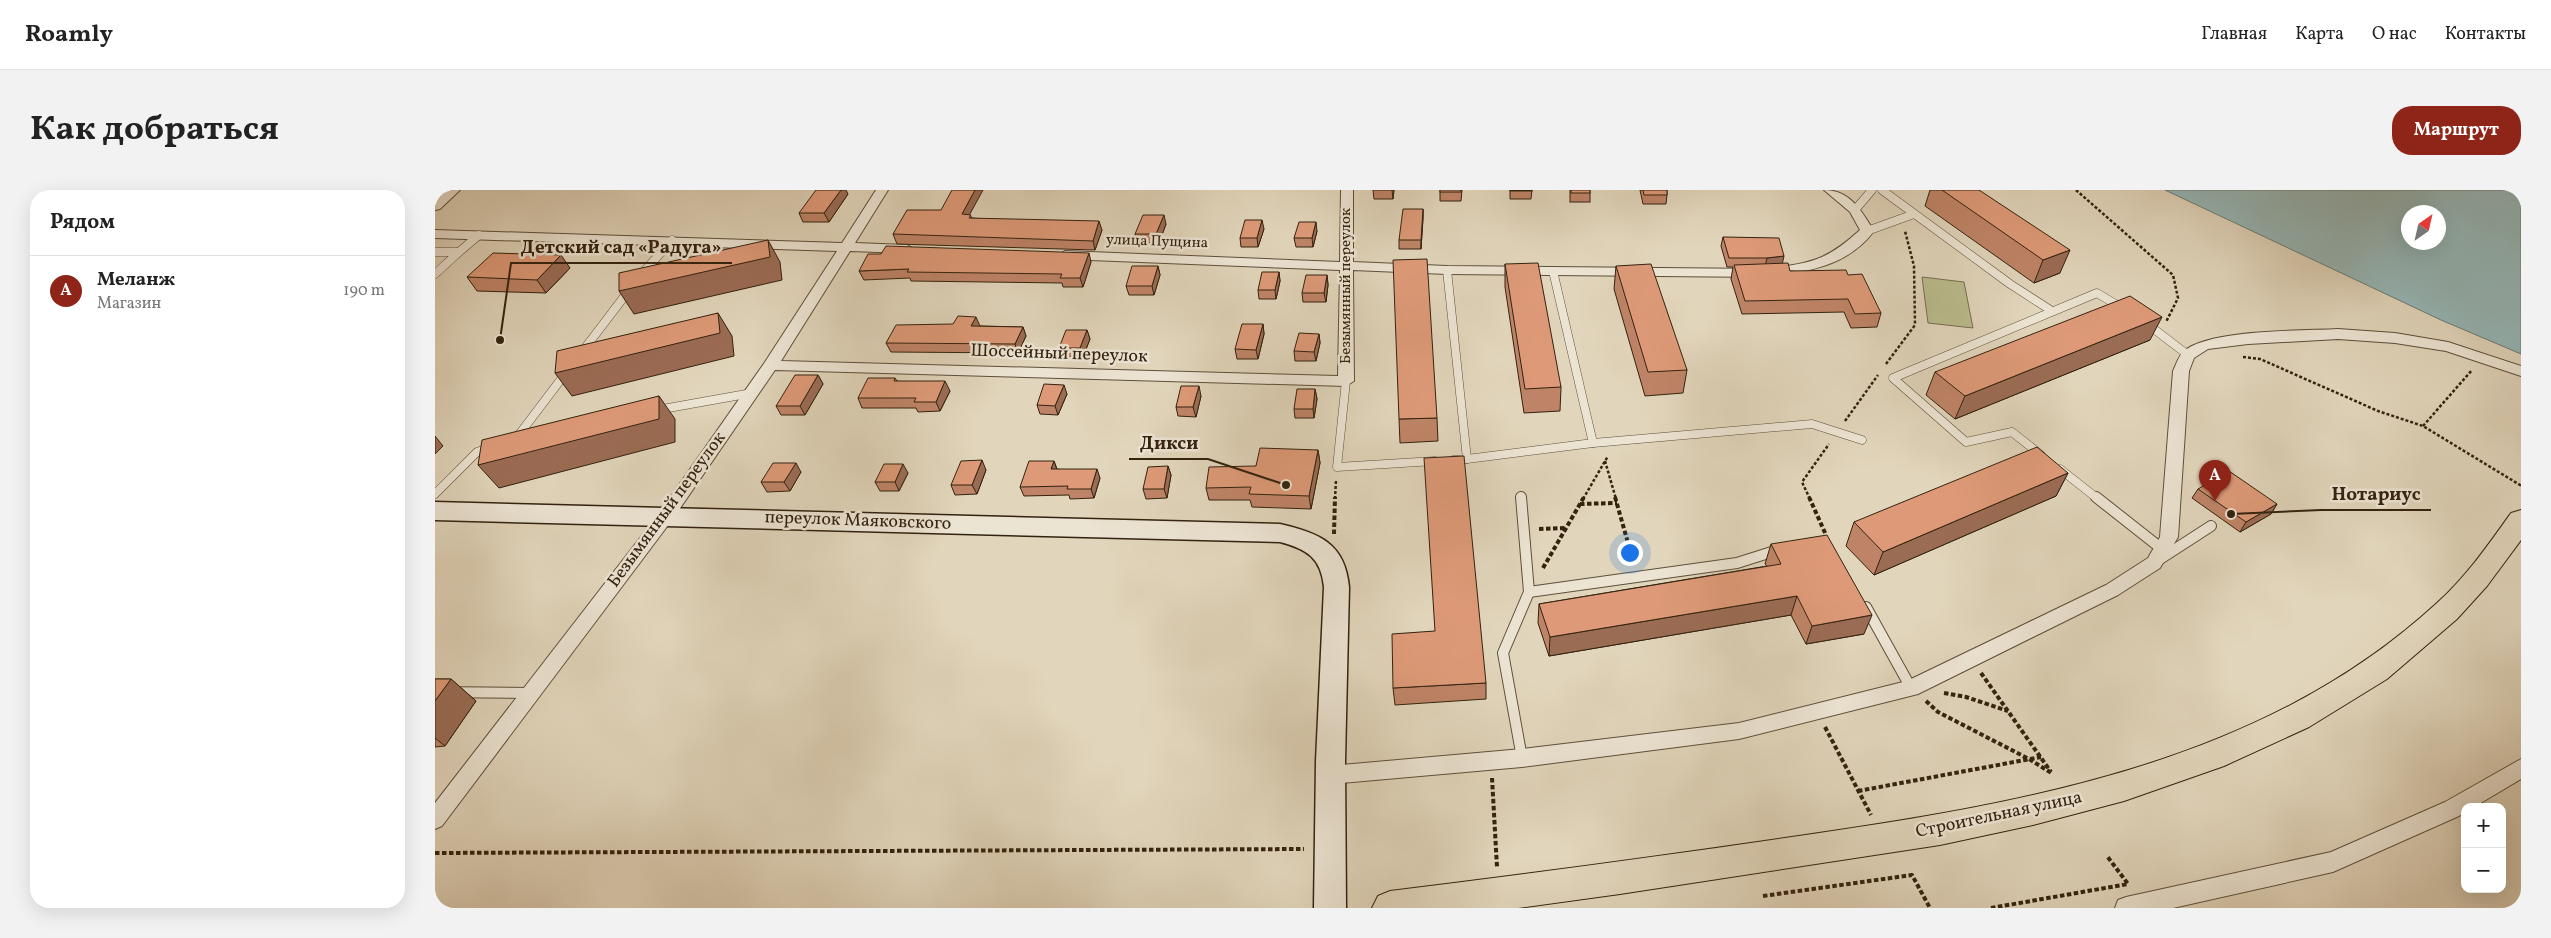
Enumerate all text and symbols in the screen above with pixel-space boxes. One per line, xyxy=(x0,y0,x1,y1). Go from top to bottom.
text: Roamly xyxy=(25,18,113,52)
text: Главная xyxy=(2201,22,2267,47)
text: Карта xyxy=(2295,22,2344,47)
text: О нас xyxy=(2372,22,2417,47)
text: Контакты xyxy=(2445,22,2526,47)
text: Как добраться xyxy=(30,106,279,154)
button: Маршрут xyxy=(2392,106,2521,155)
north arrow xyxy=(2401,205,2446,250)
text: Рядом xyxy=(50,208,115,237)
street label: Безымянный переулок xyxy=(1336,208,1357,364)
callout: Детский сад «Радуга» xyxy=(511,229,732,263)
street label: улица Пущина xyxy=(1105,230,1209,254)
text: Детский сад «Радуга» xyxy=(521,235,721,261)
text: Меланж xyxy=(97,267,175,293)
text: A xyxy=(60,280,72,302)
text: 190 m xyxy=(343,280,385,302)
text: Магазин xyxy=(97,293,161,315)
street label: Шоссейный переулок xyxy=(970,338,1149,370)
callout: Дикси xyxy=(1129,425,1208,459)
street label: Безымянный переулок xyxy=(602,427,732,593)
text: Дикси xyxy=(1140,431,1198,457)
pin: A xyxy=(2199,460,2231,501)
callout: Нотариус xyxy=(2321,476,2431,510)
text: Нотариус xyxy=(2331,482,2421,508)
street label: переулок Маяковского xyxy=(764,505,952,537)
your location xyxy=(1617,540,1643,566)
street label: Строительная улица xyxy=(1914,785,2085,845)
map controls xyxy=(2461,803,2506,893)
button: + xyxy=(2461,803,2506,848)
button: − xyxy=(2461,848,2506,893)

